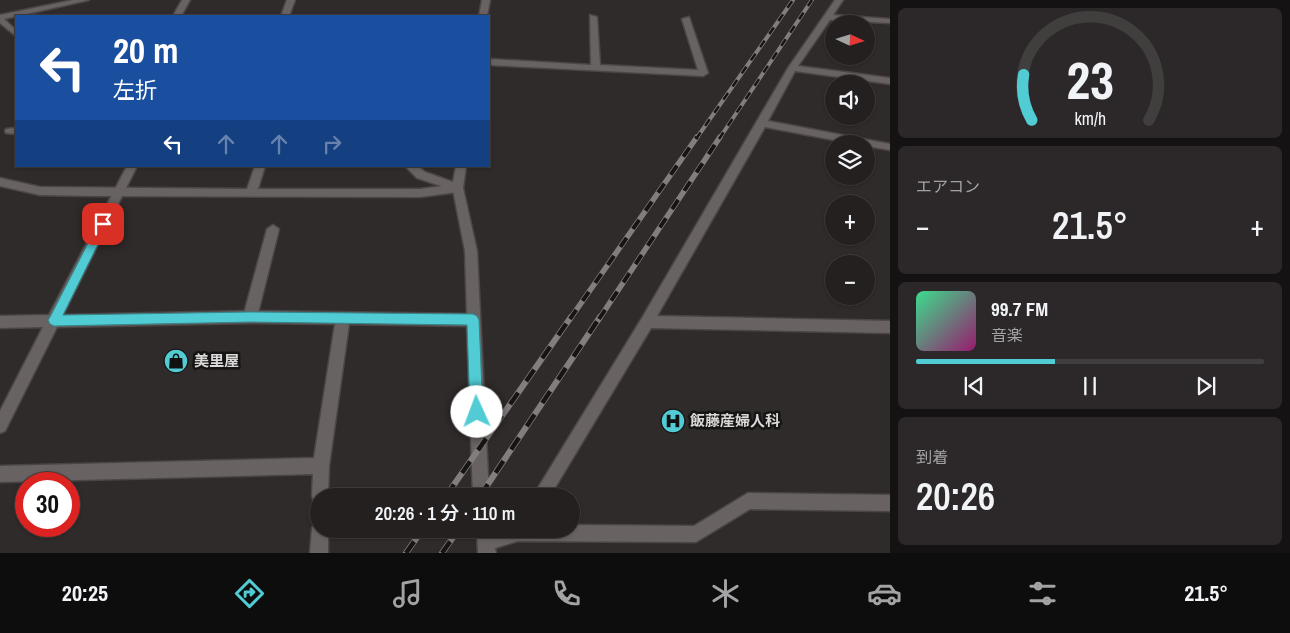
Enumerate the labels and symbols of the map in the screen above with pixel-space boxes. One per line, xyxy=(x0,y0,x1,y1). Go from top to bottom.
north arrow xyxy=(825,15,875,65)
pin xyxy=(82,203,124,245)
shop icon: 美里屋 xyxy=(163,348,189,374)
place label: 美里屋 xyxy=(194,350,239,371)
position arrow xyxy=(450,385,502,437)
hospital icon: 飯藤産婦人科 xyxy=(660,408,686,434)
place label: 飯藤産婦人科 xyxy=(690,410,780,431)
speed limit sign: 30 xyxy=(15,472,80,537)

